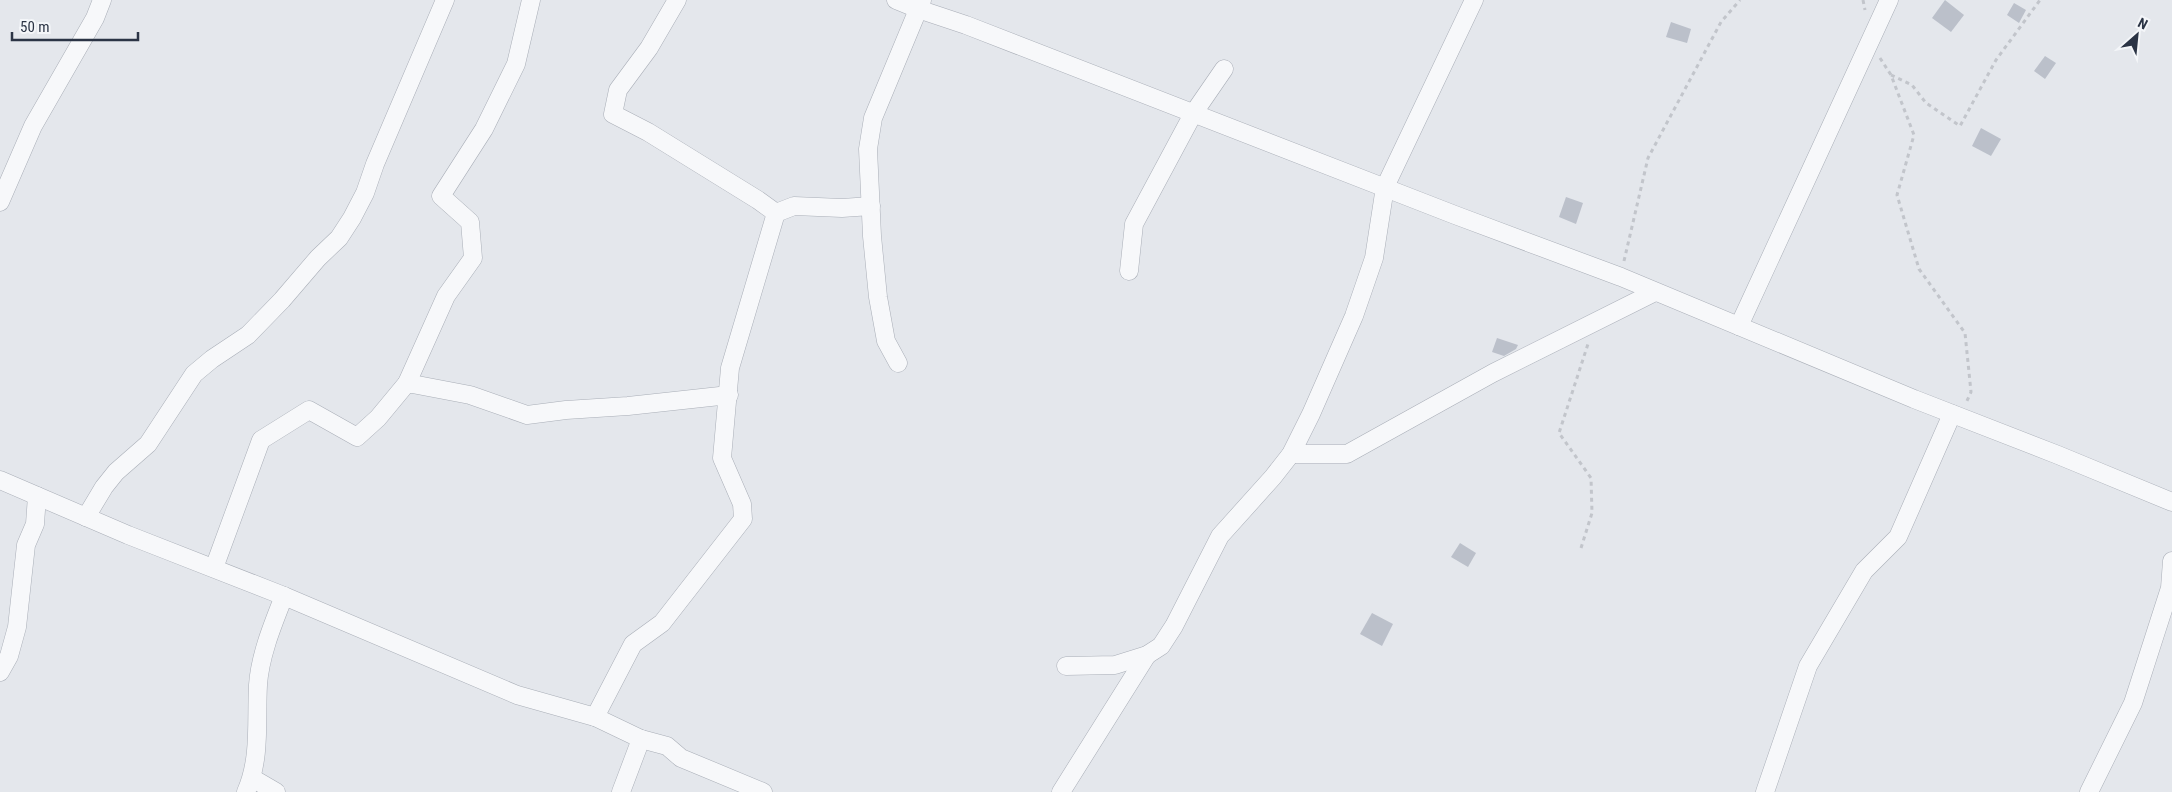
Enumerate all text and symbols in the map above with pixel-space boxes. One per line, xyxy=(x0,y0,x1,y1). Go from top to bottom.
scale bar xyxy=(12,10,139,42)
north arrow xyxy=(2112,10,2162,60)
text: N xyxy=(2135,14,2150,32)
text: 50 m xyxy=(20,18,50,36)

